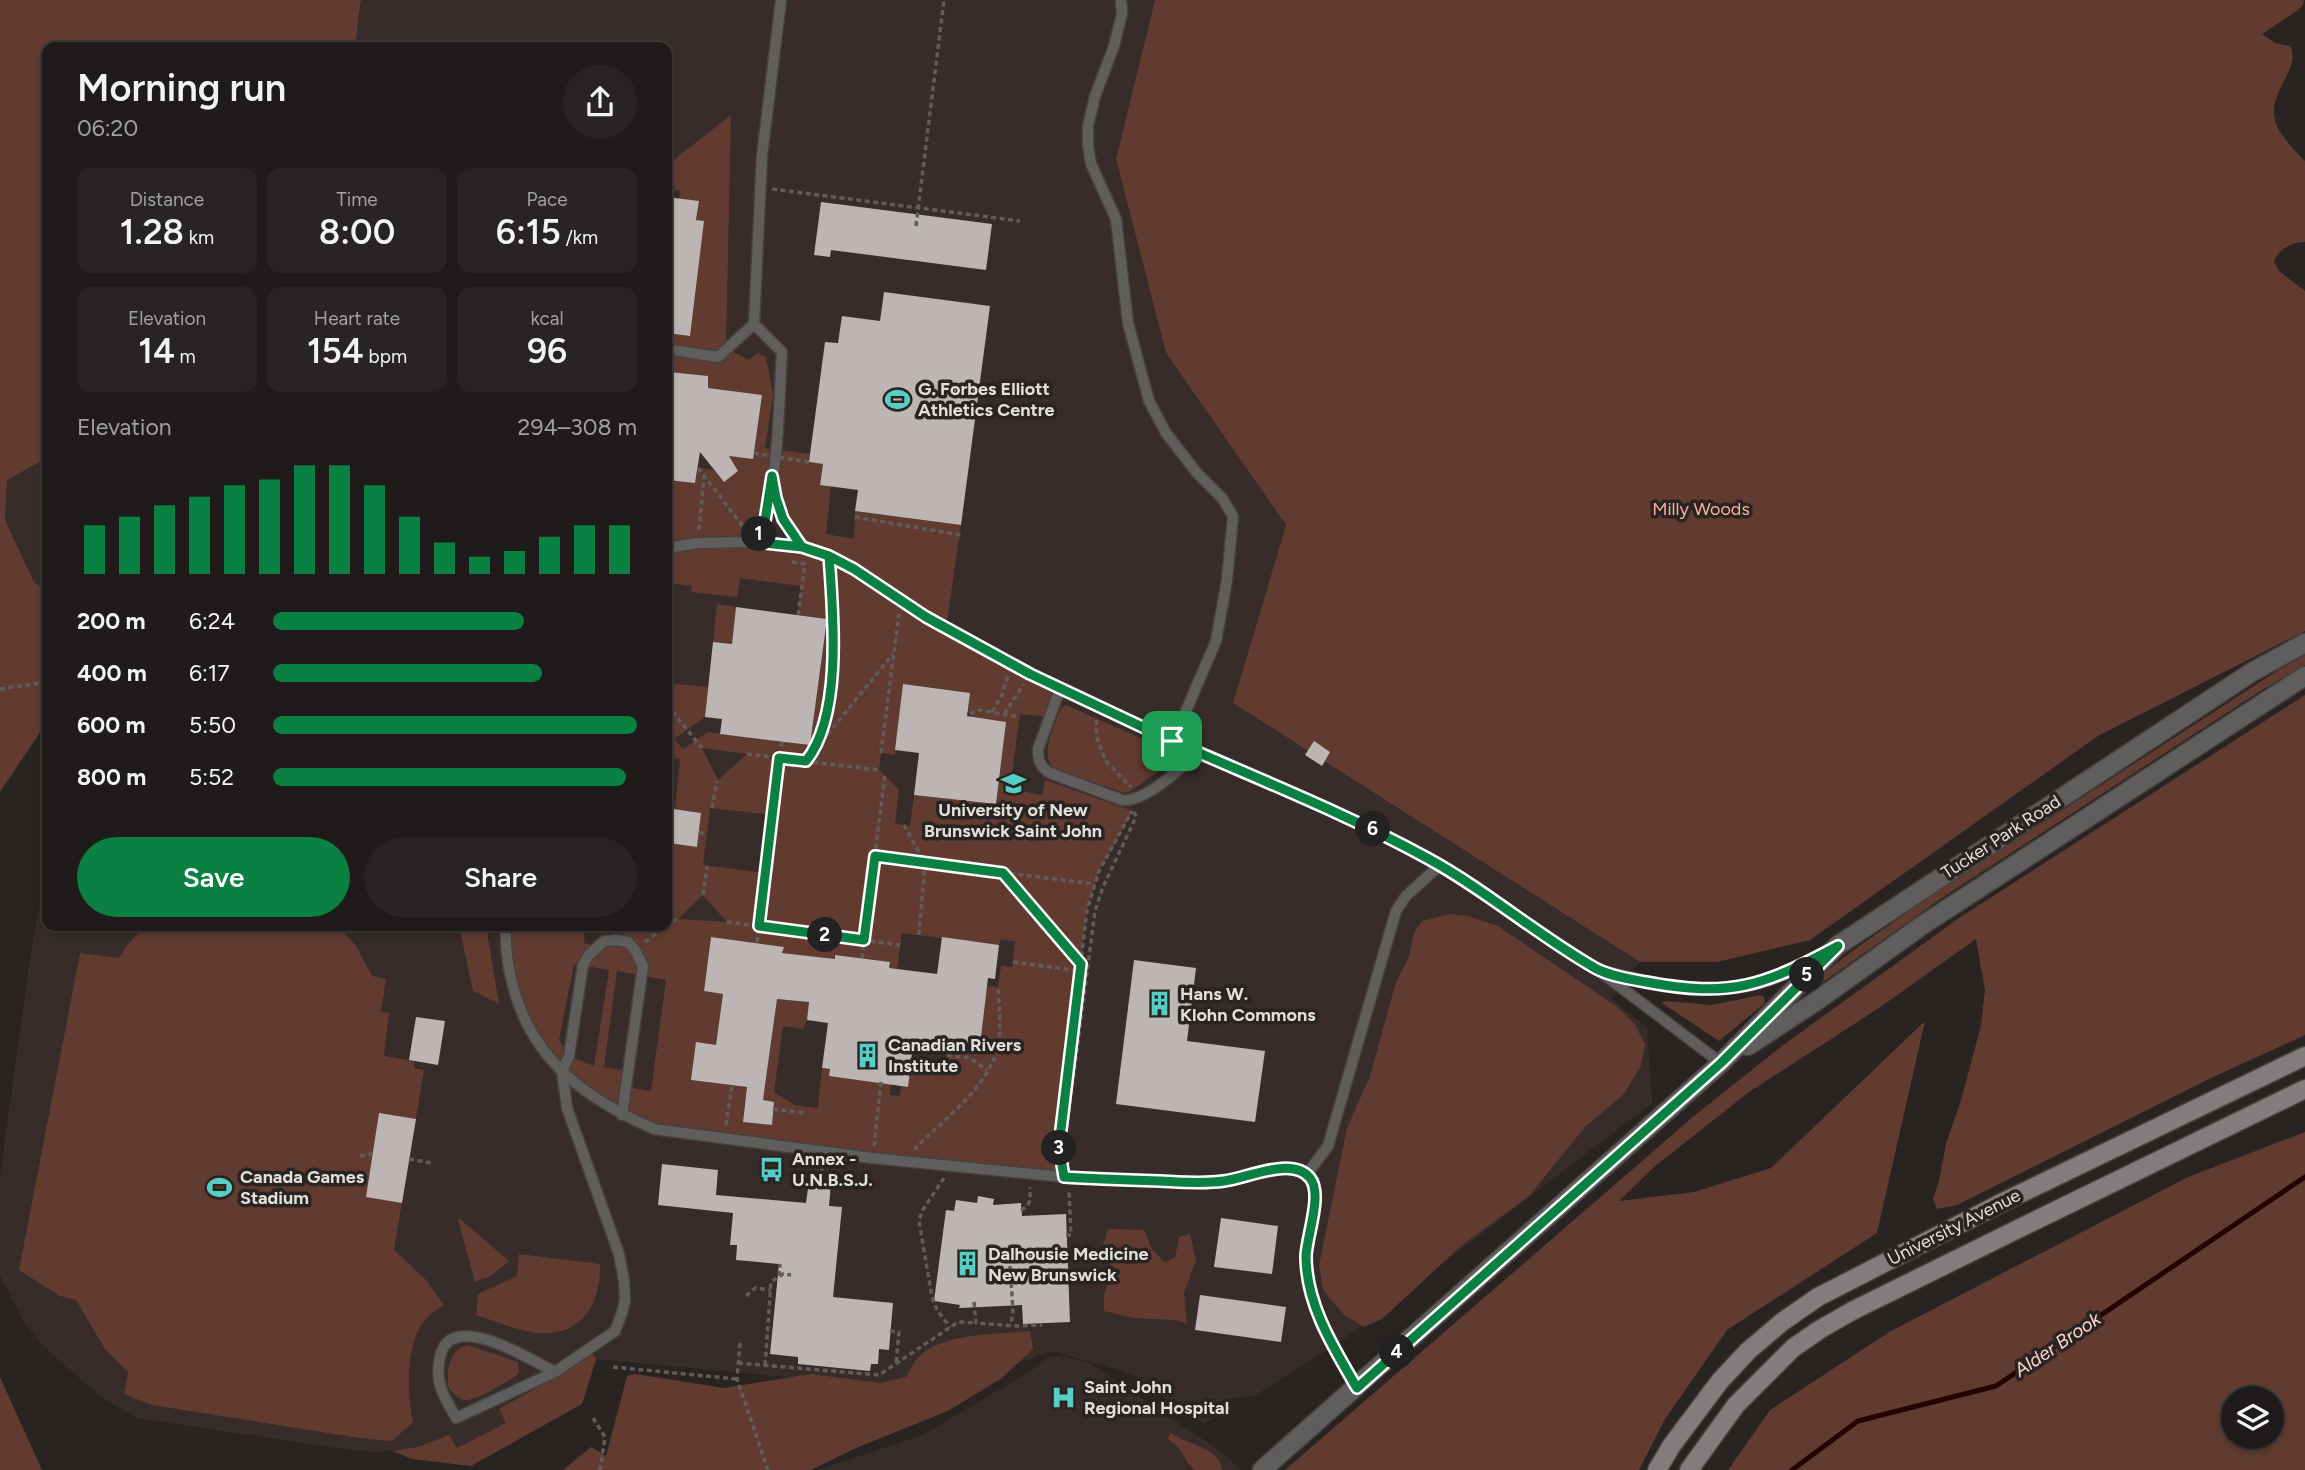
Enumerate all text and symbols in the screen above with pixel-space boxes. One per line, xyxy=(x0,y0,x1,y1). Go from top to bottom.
text: Morning run xyxy=(77,65,286,111)
button: share xyxy=(563,65,637,139)
text: 06:20 xyxy=(77,114,138,142)
text: Distance xyxy=(130,188,204,211)
text: Time xyxy=(336,188,378,211)
text: Pace xyxy=(526,188,568,211)
text: 1.28 xyxy=(120,211,184,253)
text: 8:00 xyxy=(319,211,395,253)
text: 6:15 xyxy=(496,211,561,253)
text: km xyxy=(184,226,214,249)
text: /km xyxy=(561,226,598,249)
text: Elevation xyxy=(128,307,206,330)
text: Heart rate xyxy=(314,307,400,330)
text: kcal xyxy=(530,307,564,330)
text: 14 xyxy=(138,330,175,372)
text: 154 xyxy=(307,330,364,372)
text: 96 xyxy=(527,330,567,372)
text: m xyxy=(175,345,196,368)
text: bpm xyxy=(364,345,407,368)
place label: G. Forbes Elliott Athletics Centre xyxy=(918,378,1055,421)
sports icon: G. Forbes Elliott Athletics Centre xyxy=(884,385,912,413)
text: Elevation xyxy=(77,413,172,441)
text: 294–308 m xyxy=(518,413,637,441)
park label: Milly Woods xyxy=(1652,498,1750,520)
pin: 1 xyxy=(742,516,776,552)
text: 1 xyxy=(754,522,763,545)
text: 200 m xyxy=(77,607,146,635)
text: 6:24 xyxy=(189,607,235,635)
text: 400 m xyxy=(77,659,147,687)
text: 6:17 xyxy=(189,659,230,687)
text: 600 m xyxy=(77,711,146,739)
text: 5:50 xyxy=(189,711,236,739)
pin xyxy=(1142,711,1202,771)
icon: arrive xyxy=(1153,722,1191,760)
text: 800 m xyxy=(77,763,146,791)
text: 5:52 xyxy=(189,763,234,791)
school or university icon: University of New Brunswick Saint John xyxy=(999,769,1027,797)
street label: Tucker Park Road xyxy=(1937,790,2065,884)
place label: University of New Brunswick Saint John xyxy=(924,799,1102,842)
pin: 6 xyxy=(1356,812,1390,846)
text: 6 xyxy=(1367,817,1378,840)
button: Save xyxy=(77,837,350,917)
button: Share xyxy=(364,837,637,917)
pin: 2 xyxy=(808,918,842,953)
text: 2 xyxy=(819,923,830,946)
pin: 5 xyxy=(1790,958,1825,992)
text: 5 xyxy=(1801,963,1812,986)
place label: Hans W. Klohn Commons xyxy=(1180,983,1316,1026)
building icon: Hans W. Klohn Commons xyxy=(1146,990,1174,1018)
place label: Canadian Rivers Institute xyxy=(888,1034,1022,1077)
building icon: Canadian Rivers Institute xyxy=(854,1041,882,1069)
pin: 3 xyxy=(1042,1130,1076,1166)
text: 3 xyxy=(1053,1136,1064,1159)
place label: Annex - U.N.B.S.J. xyxy=(792,1148,873,1191)
bus stop icon: Annex - U.N.B.S.J. xyxy=(758,1155,786,1183)
place label: Canada Games Stadium xyxy=(240,1166,365,1209)
sports icon: Canada Games Stadium xyxy=(206,1173,234,1201)
street label: University Avenue xyxy=(1884,1184,2024,1270)
place label: Dalhousie Medicine New Brunswick xyxy=(988,1243,1149,1286)
building icon: Dalhousie Medicine New Brunswick xyxy=(954,1250,982,1278)
water label: Alder Brook xyxy=(2009,1307,2105,1382)
pin: 4 xyxy=(1380,1334,1414,1370)
text: 4 xyxy=(1390,1340,1403,1363)
place label: Saint John Regional Hospital xyxy=(1084,1376,1229,1419)
hospital icon: Saint John Regional Hospital xyxy=(1050,1383,1078,1411)
map controls xyxy=(2221,1386,2284,1449)
button: layers xyxy=(2221,1386,2284,1449)

